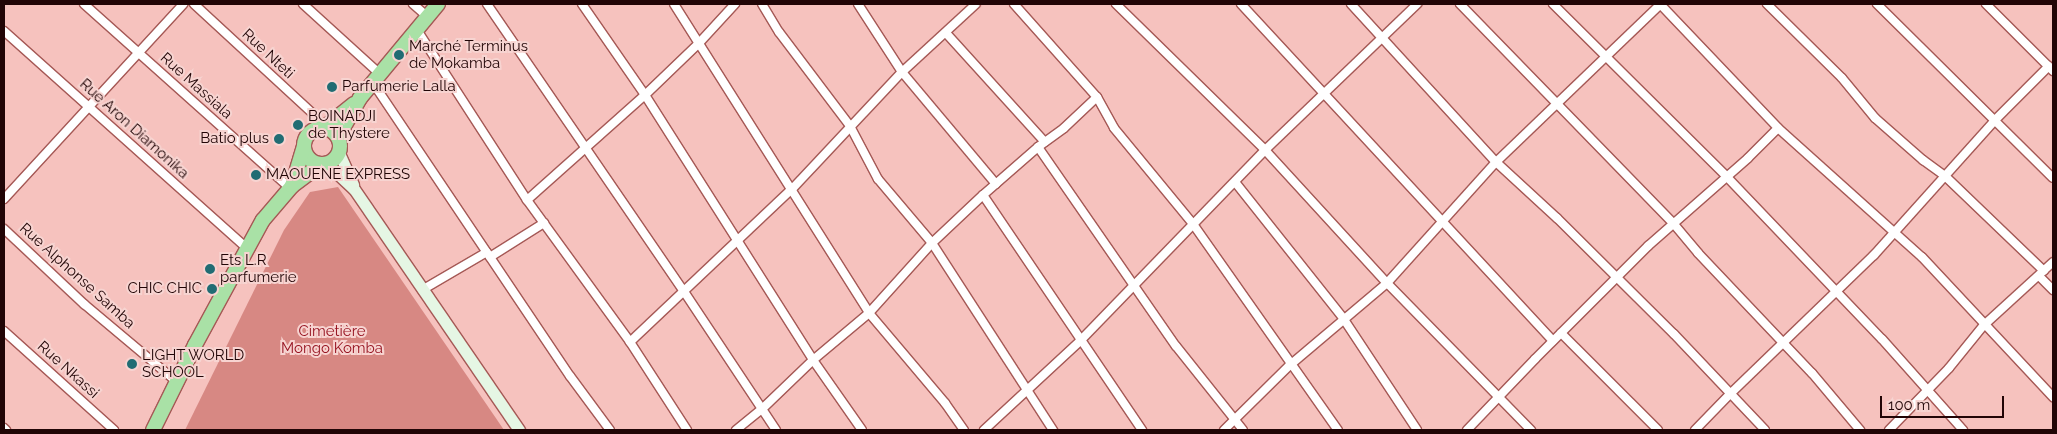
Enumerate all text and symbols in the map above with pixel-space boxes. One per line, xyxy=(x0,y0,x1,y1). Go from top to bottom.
street label: Rue Nteti xyxy=(238,25,298,83)
place label: Marché Terminus de Mokamba xyxy=(409,37,528,72)
street label: Rue Massiala xyxy=(156,49,236,123)
marker: Marché Terminus de Mokamba xyxy=(393,49,405,61)
street label: Rue Aron Diamonika xyxy=(76,75,192,183)
place label: Parfumerie Lalla xyxy=(342,78,456,96)
marker: Parfumerie Lalla xyxy=(326,81,338,93)
place label: BOINADJI de Thystere xyxy=(308,107,390,142)
marker: BOINADJI de Thystere xyxy=(292,119,304,131)
place label: Batio plus xyxy=(200,130,269,148)
marker: Batio plus xyxy=(273,133,285,145)
place label: MAOUENE EXPRESS xyxy=(266,166,410,184)
marker: MAOUENE EXPRESS xyxy=(250,169,262,181)
street label: Rue Alphonse Samba xyxy=(15,219,139,333)
place label: Ets L.R parfumerie xyxy=(220,251,296,286)
marker: Ets L.R parfumerie xyxy=(204,263,216,275)
place label: CHIC CHIC xyxy=(127,280,202,298)
marker: CHIC CHIC xyxy=(206,283,218,295)
park label: Cimetière Mongo Komba xyxy=(281,322,383,357)
street label: Rue Nkassi xyxy=(33,338,103,402)
place label: LIGHT WORLD SCHOOL xyxy=(142,346,245,381)
marker: LIGHT WORLD SCHOOL xyxy=(126,358,138,370)
scale bar xyxy=(1882,386,2006,418)
text: 100 m xyxy=(1888,396,1930,414)

